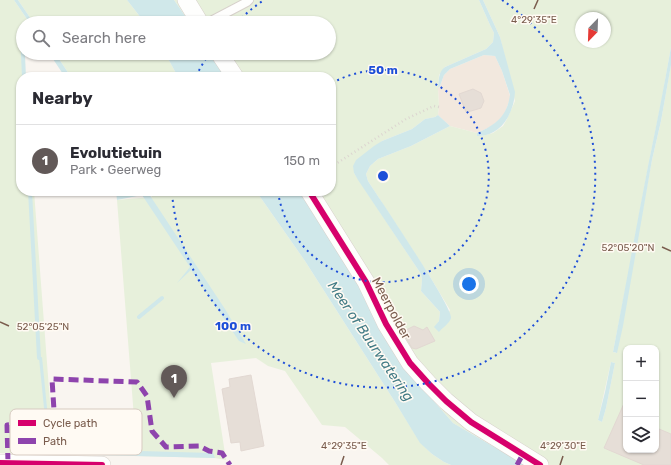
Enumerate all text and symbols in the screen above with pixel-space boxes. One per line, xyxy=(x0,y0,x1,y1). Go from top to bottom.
north arrow xyxy=(575,12,611,48)
text: 4°29'35"E xyxy=(511,14,557,26)
search box xyxy=(16,16,336,60)
icon: search xyxy=(30,27,52,49)
text: Search here xyxy=(62,29,146,47)
text: 50 m xyxy=(368,63,398,77)
text: Nearby xyxy=(32,88,93,108)
text: Evolutietuin xyxy=(70,144,162,162)
text: 1 xyxy=(42,153,48,168)
text: 150 m xyxy=(284,153,320,168)
text: Park · Geerweg xyxy=(70,162,161,177)
centre of rings xyxy=(376,169,390,183)
text: 52°05'20"N xyxy=(601,242,655,254)
your location xyxy=(459,274,479,294)
street label: Meerpolder xyxy=(369,275,414,342)
water label: Meer of Buurwatering xyxy=(324,278,417,405)
text: 100 m xyxy=(215,319,251,333)
text: 52°05'25"N xyxy=(17,321,69,333)
map controls xyxy=(623,345,659,453)
button: + xyxy=(623,345,659,381)
pin: 1 xyxy=(161,365,187,398)
button: − xyxy=(623,381,659,417)
legend xyxy=(10,409,142,455)
text: Cycle path xyxy=(43,417,97,430)
button: layers xyxy=(623,417,659,453)
text: Path xyxy=(43,435,67,448)
text: 4°29'35"E xyxy=(321,440,367,452)
text: 4°29'30"E xyxy=(540,440,586,452)

